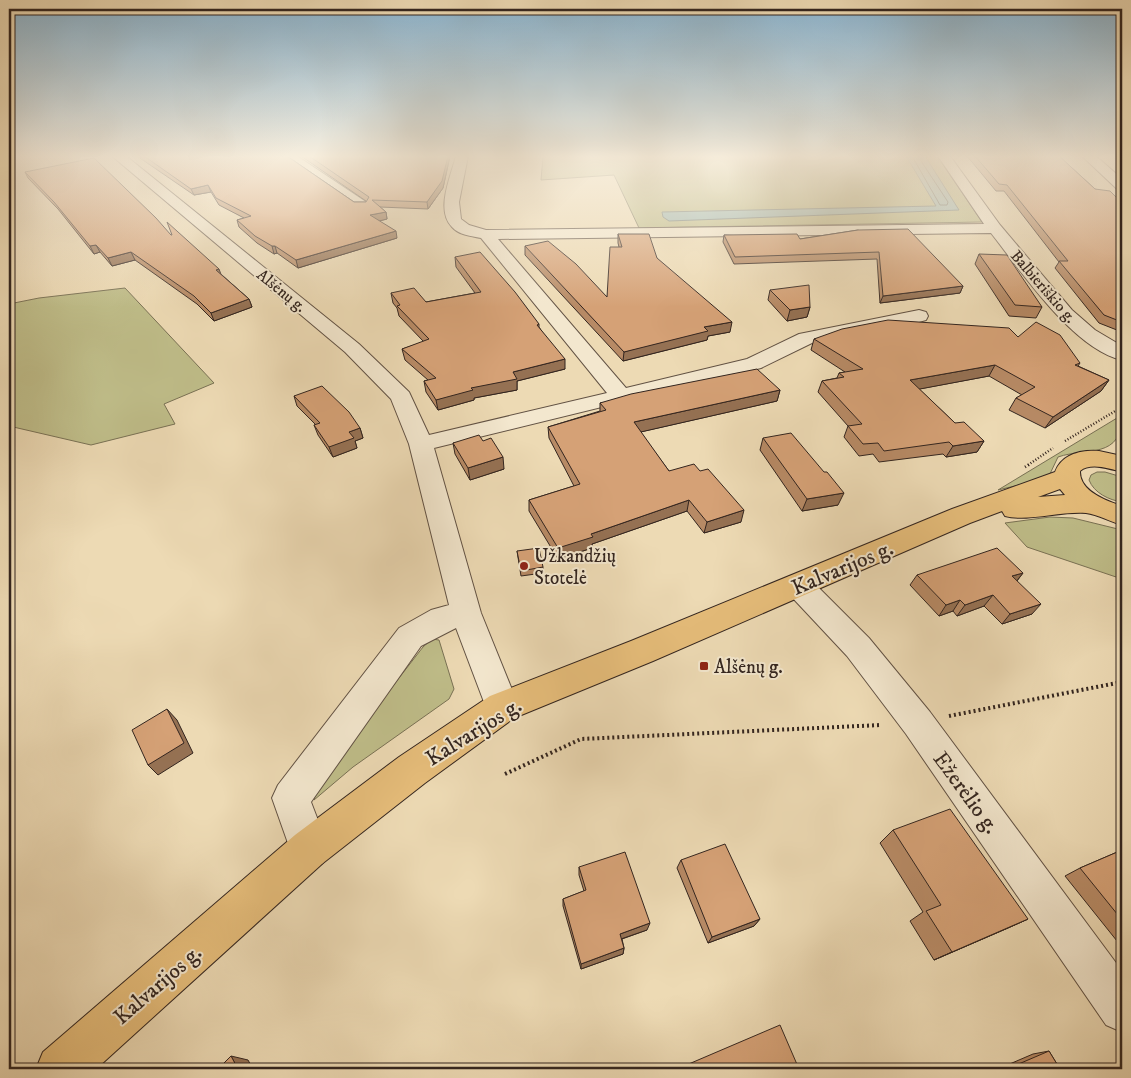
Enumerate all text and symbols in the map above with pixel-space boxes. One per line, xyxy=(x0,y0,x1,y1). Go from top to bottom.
street label: Balbieriškio g. xyxy=(1006,246,1081,327)
street label: Alšėnų g. xyxy=(253,265,310,317)
street label: Kalvarijos g. xyxy=(788,535,898,602)
place label: Užkandžių Stotelė xyxy=(534,545,616,590)
marker: Užkandžių Stotelė xyxy=(518,560,530,572)
place label: Alšėnų g. xyxy=(714,656,783,679)
marker: Alšėnų g. xyxy=(698,660,710,672)
street label: Kalvarijos g. xyxy=(421,692,527,772)
street label: Ežerėlio g. xyxy=(927,746,1005,839)
street label: Kalvarijos g. xyxy=(108,939,208,1031)

